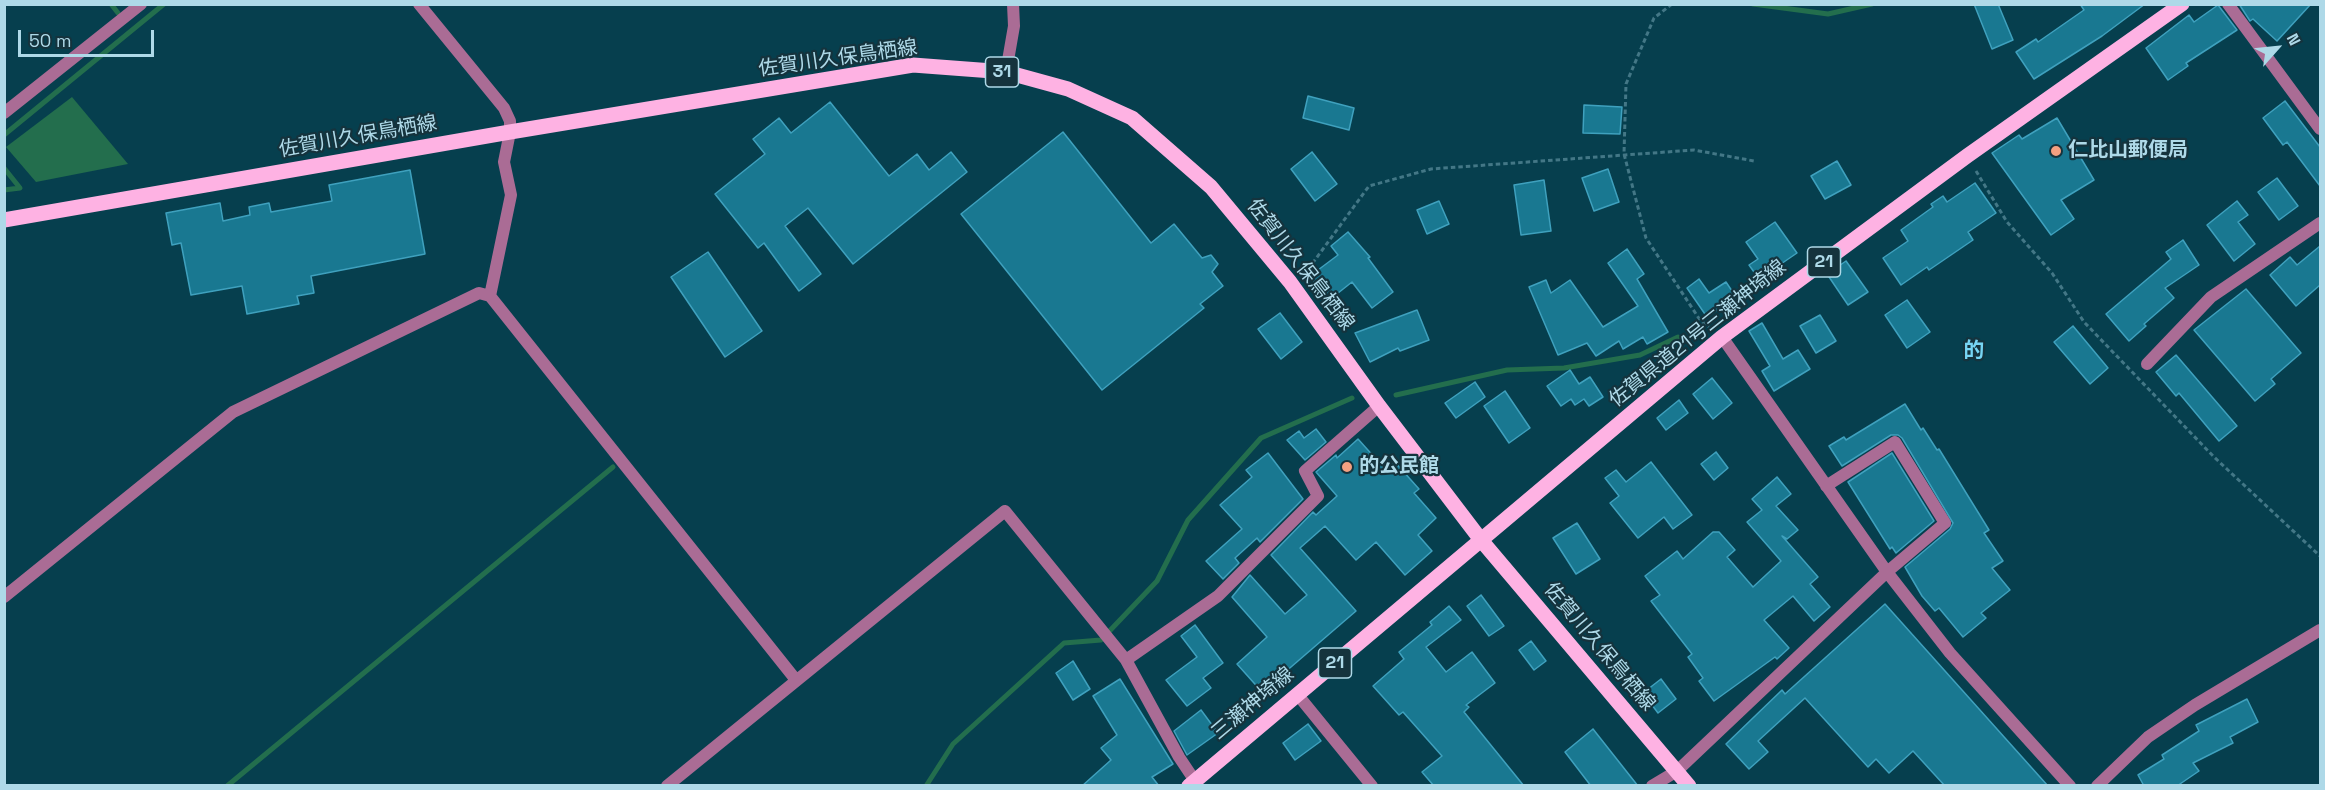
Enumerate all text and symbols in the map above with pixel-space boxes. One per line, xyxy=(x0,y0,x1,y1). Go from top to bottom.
scale bar xyxy=(21,18,158,56)
north arrow xyxy=(2247,18,2307,78)
text: 50 m xyxy=(29,29,71,52)
text: N xyxy=(2282,30,2305,49)
street label: 佐賀川久保鳥栖線 xyxy=(757,36,919,82)
road number: 31 xyxy=(986,57,1018,87)
street label: 佐賀川久保鳥栖線 xyxy=(277,111,439,163)
place label: 仁比山郵便局 xyxy=(2068,139,2188,163)
marker: 仁比山郵便局 xyxy=(2049,144,2063,158)
street label: 佐賀川久保鳥栖線 xyxy=(1241,195,1359,335)
road number: 21 xyxy=(1808,247,1840,277)
street label: 佐賀県道21号三瀬神埼線 xyxy=(1605,255,1791,413)
district label: 的 xyxy=(1964,338,1984,364)
place label: 的公民館 xyxy=(1359,455,1439,479)
marker: 的公民館 xyxy=(1340,460,1354,474)
street label: 佐賀川久保鳥栖線 xyxy=(1538,578,1660,716)
road number: 21 xyxy=(1318,648,1352,678)
street label: 三瀬神埼線 xyxy=(1207,663,1299,745)

